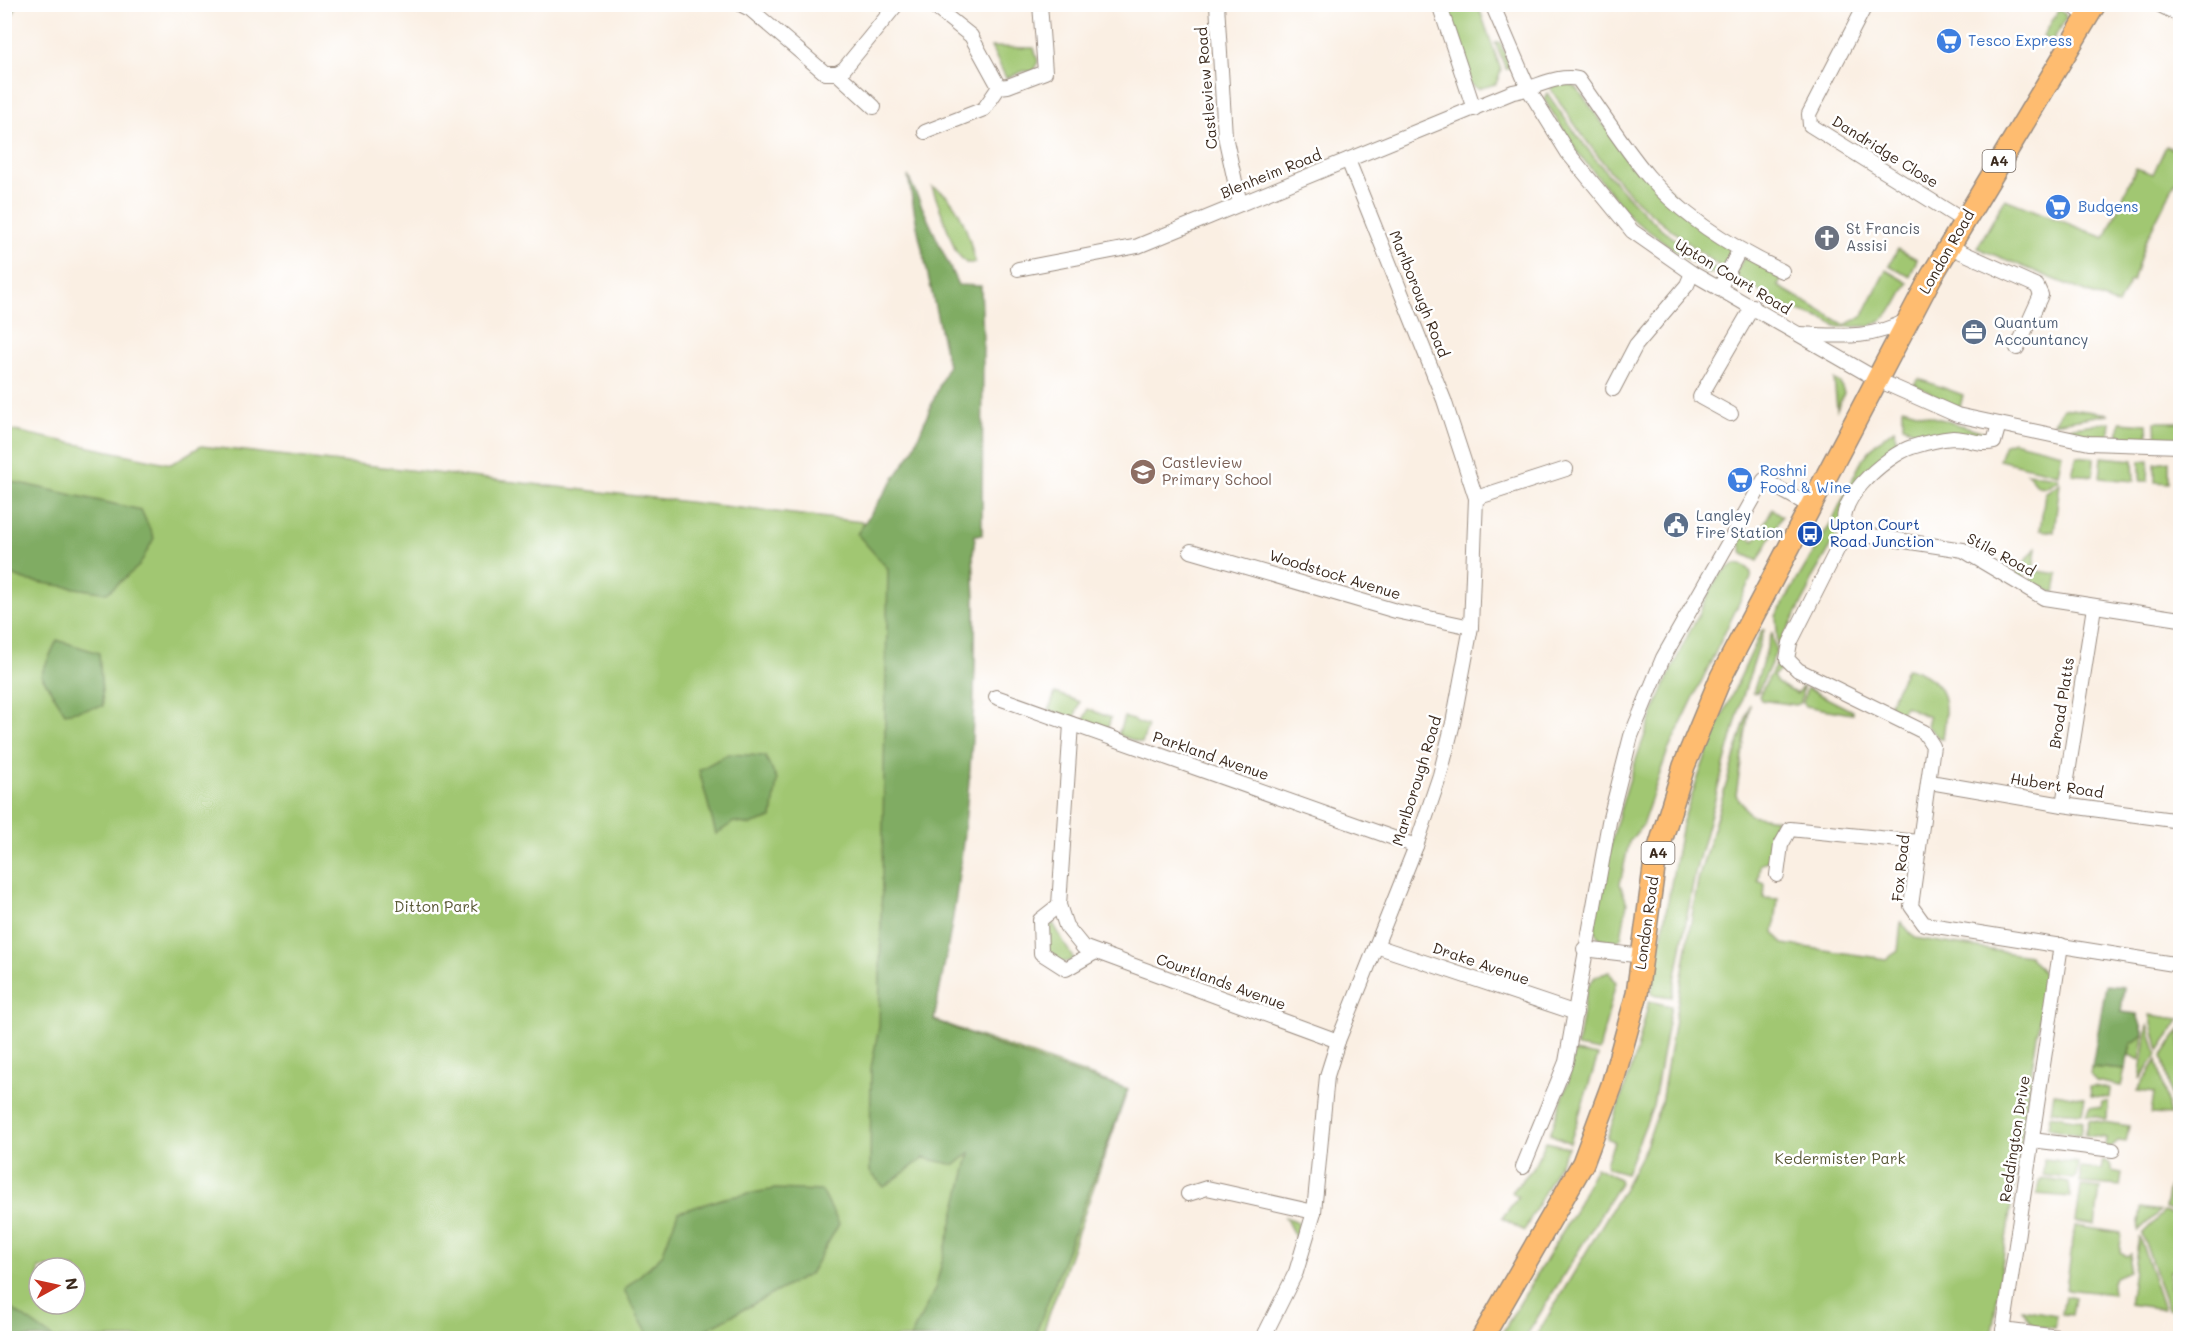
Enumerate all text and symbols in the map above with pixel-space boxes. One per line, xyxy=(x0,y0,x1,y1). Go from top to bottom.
street label: Castleview Road xyxy=(1191,26,1221,150)
supermarket icon: Tesco Express xyxy=(1934,26,1964,56)
place label: Tesco Express xyxy=(1968,30,2072,50)
street label: Dandridge Close xyxy=(1829,110,1942,192)
street label: Blenheim Road xyxy=(1217,144,1324,202)
road number: A4 xyxy=(1982,150,2016,172)
supermarket icon: Budgens xyxy=(2043,192,2073,222)
place label: Budgens xyxy=(2078,196,2139,216)
street label: London Road xyxy=(1914,206,1978,297)
place label: St Francis Assisi xyxy=(1846,218,1920,255)
church icon: St Francis Assisi xyxy=(1812,223,1842,253)
street label: Marlborough Road xyxy=(1385,227,1454,360)
street label: Upton Court Road xyxy=(1672,234,1795,319)
place label: Quantum Accountancy xyxy=(1994,312,2089,349)
office icon: Quantum Accountancy xyxy=(1959,317,1989,347)
place label: Castleview Primary School xyxy=(1162,452,1272,489)
school or university icon: Castleview Primary School xyxy=(1128,457,1158,487)
place label: Roshni Food & Wine xyxy=(1760,460,1851,497)
supermarket icon: Roshni Food & Wine xyxy=(1725,465,1755,495)
place label: Langley Fire Station xyxy=(1696,505,1783,542)
public building icon: Langley Fire Station xyxy=(1661,510,1691,540)
place label: Upton Court Road Junction xyxy=(1830,514,1934,551)
bus stop icon: Upton Court Road Junction xyxy=(1795,519,1825,549)
street label: Stile Road xyxy=(1964,528,2039,581)
street label: Woodstock Avenue xyxy=(1267,544,1404,604)
street label: Broad Platts xyxy=(2044,656,2078,750)
street label: Marlborough Road xyxy=(1387,713,1445,848)
street label: Parkland Avenue xyxy=(1151,726,1272,784)
street label: Hubert Road xyxy=(2009,768,2105,802)
street label: Fox Road xyxy=(1887,833,1913,902)
road number: A4 xyxy=(1642,842,1674,864)
street label: London Road xyxy=(1630,875,1662,971)
park label: Ditton Park xyxy=(394,896,478,916)
street label: Drake Avenue xyxy=(1430,937,1532,989)
street label: Courtlands Avenue xyxy=(1154,948,1289,1014)
street label: Reddington Drive xyxy=(1994,1074,2034,1204)
park label: Kedermister Park xyxy=(1775,1148,1905,1168)
north arrow xyxy=(27,1256,87,1316)
text: N xyxy=(61,1276,84,1291)

